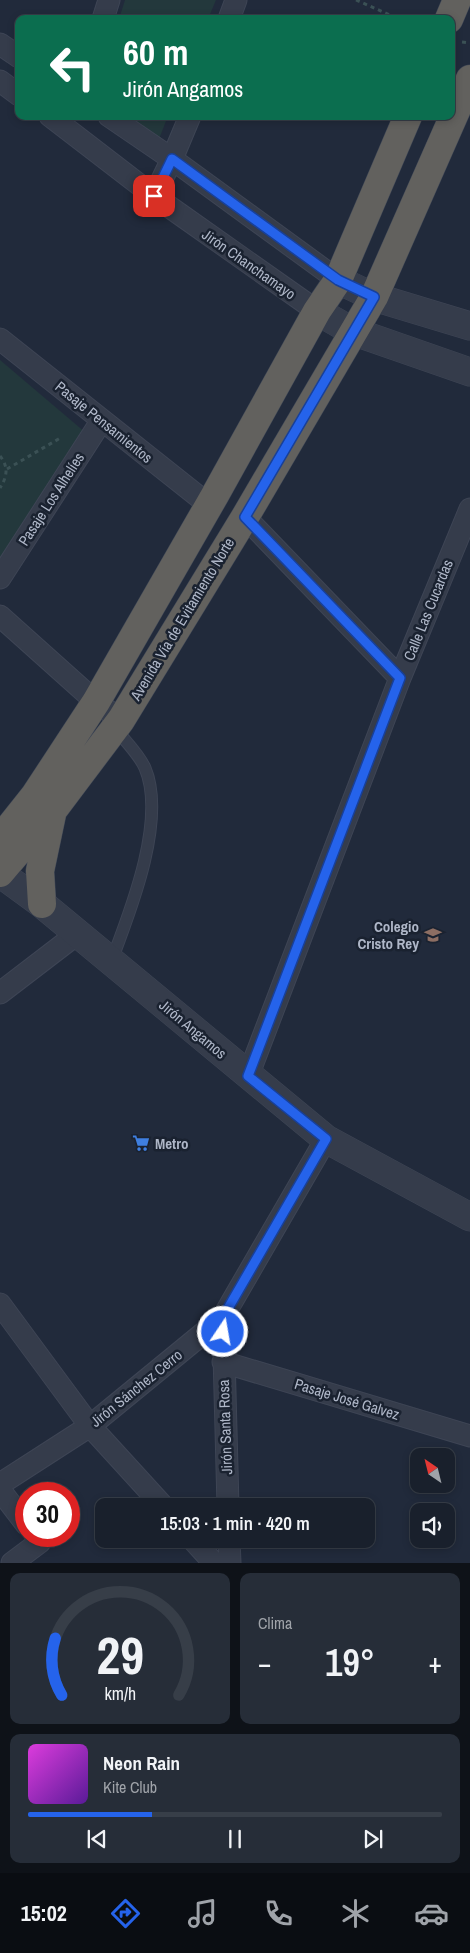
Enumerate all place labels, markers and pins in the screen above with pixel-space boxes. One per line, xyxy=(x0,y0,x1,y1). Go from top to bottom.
pin xyxy=(133,175,175,217)
place label: Colegio Cristo Rey xyxy=(357,916,419,954)
school or university icon: Colegio Cristo Rey xyxy=(423,925,443,945)
supermarket icon: Metro xyxy=(131,1133,151,1153)
place label: Metro xyxy=(155,1133,188,1154)

